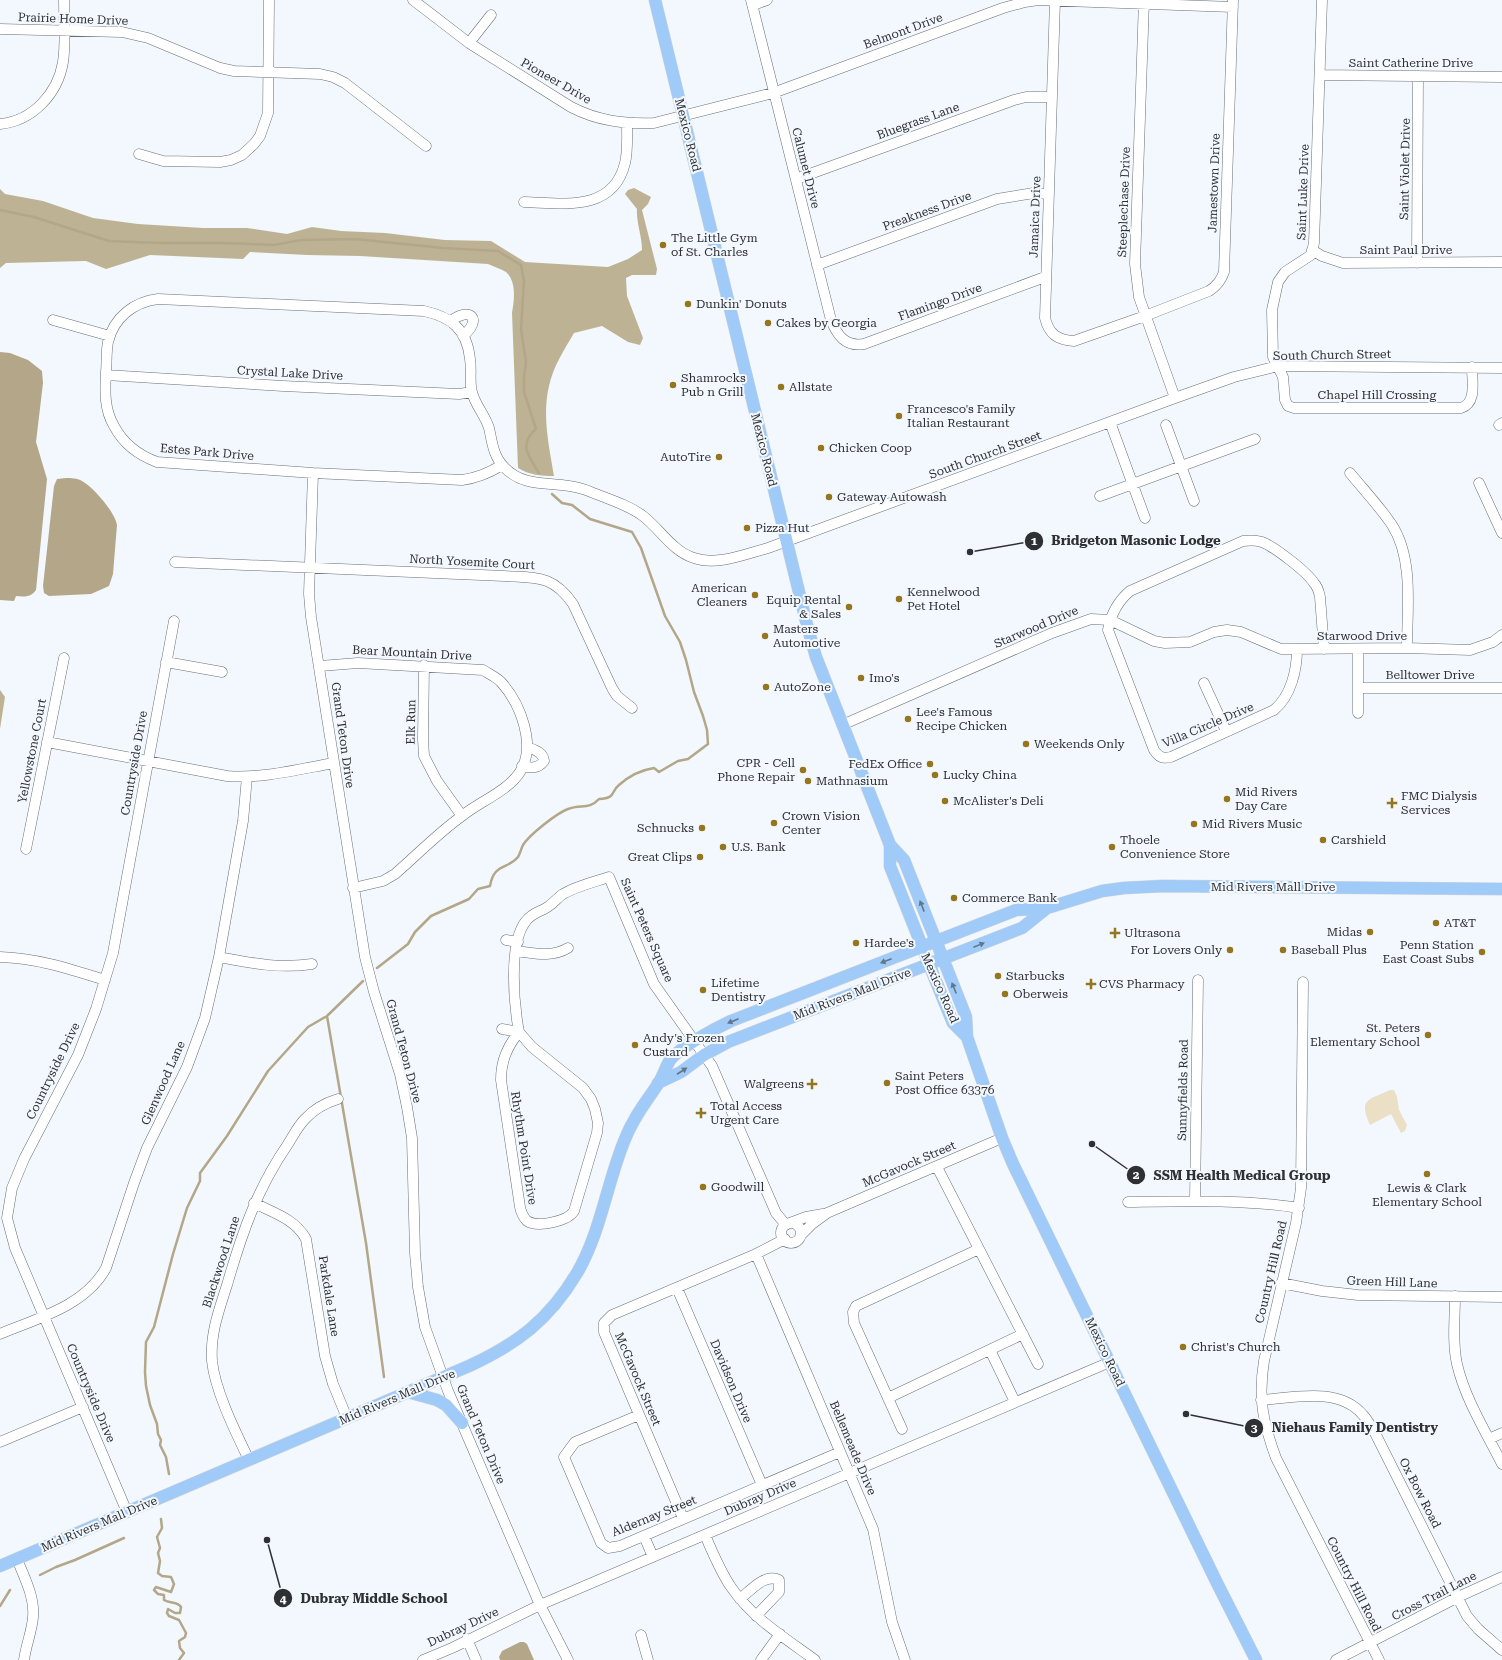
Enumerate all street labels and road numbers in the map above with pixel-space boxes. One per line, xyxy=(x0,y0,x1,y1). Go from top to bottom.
street label: Prairie Home Drive xyxy=(18,10,129,28)
street label: Belmont Drive xyxy=(862,10,945,52)
street label: Pioneer Drive xyxy=(518,55,594,107)
street label: Saint Catherine Drive xyxy=(1349,56,1474,70)
street label: Mexico Road xyxy=(672,97,704,173)
street label: Bluegrass Lane xyxy=(875,99,961,142)
street label: Saint Violet Drive xyxy=(1397,118,1413,220)
street label: Calumet Drive xyxy=(789,126,823,210)
street label: Jamestown Drive xyxy=(1205,133,1223,233)
street label: Saint Luke Drive xyxy=(1294,143,1312,240)
street label: Steeplechase Drive xyxy=(1115,146,1133,258)
street label: Jamaica Drive xyxy=(1027,175,1043,258)
street label: Preakness Drive xyxy=(881,188,974,234)
street label: Saint Paul Drive xyxy=(1360,243,1453,257)
street label: Flamingo Drive xyxy=(896,280,984,324)
street label: South Church Street xyxy=(1273,347,1392,363)
street label: Crystal Lake Drive xyxy=(236,363,344,383)
street label: Chapel Hill Crossing xyxy=(1318,388,1437,402)
street label: Mexico Road xyxy=(748,412,780,488)
street label: South Church Street xyxy=(927,428,1043,482)
street label: Estes Park Drive xyxy=(160,441,255,463)
street label: North Yosemite Court xyxy=(409,552,536,572)
street label: Starwood Drive xyxy=(992,603,1081,651)
street label: Starwood Drive xyxy=(1317,629,1407,643)
street label: Bear Mountain Drive xyxy=(352,643,473,663)
street label: Belltower Drive xyxy=(1385,668,1475,682)
street label: Grand Teton Drive xyxy=(329,681,357,789)
street label: Yellowstone Court xyxy=(15,697,49,804)
street label: Elk Run xyxy=(404,699,418,745)
street label: Villa Circle Drive xyxy=(1160,699,1256,751)
street label: Countryside Drive xyxy=(118,709,150,816)
street label: Saint Peters Square xyxy=(618,876,676,985)
street label: Mid Rivers Mall Drive xyxy=(1211,880,1336,894)
street label: Mexico Road xyxy=(918,951,962,1025)
street label: Mid Rivers Mall Drive xyxy=(791,965,913,1023)
street label: Grand Teton Drive xyxy=(383,998,425,1105)
street label: Countryside Drive xyxy=(23,1020,83,1122)
street label: Glenwood Lane xyxy=(138,1038,188,1127)
street label: Sunnyfields Road xyxy=(1175,1039,1191,1141)
street label: Rhythm Point Drive xyxy=(508,1090,540,1206)
street label: McGavock Street xyxy=(860,1138,958,1190)
street label: Blackwood Lane xyxy=(200,1214,243,1310)
street label: Country Hill Road xyxy=(1252,1219,1290,1325)
street label: Parkdale Lane xyxy=(316,1254,342,1338)
street label: Green Hill Lane xyxy=(1346,1273,1438,1291)
street label: Mexico Road xyxy=(1082,1315,1128,1389)
street label: McGavock Street xyxy=(612,1330,664,1428)
street label: Davidson Drive xyxy=(707,1337,755,1425)
street label: Countryside Drive xyxy=(64,1341,118,1445)
street label: Mid Rivers Mall Drive xyxy=(337,1366,458,1428)
street label: Grand Teton Drive xyxy=(454,1382,508,1486)
street label: Bellemeade Drive xyxy=(827,1399,879,1498)
street label: Ox Bow Road xyxy=(1396,1455,1444,1531)
street label: Dubray Drive xyxy=(722,1475,799,1518)
street label: Aldernay Street xyxy=(610,1492,699,1539)
street label: Mid Rivers Mall Drive xyxy=(39,1493,160,1555)
street label: Country Hill Road xyxy=(1324,1534,1384,1634)
street label: Cross Trail Lane xyxy=(1389,1568,1479,1623)
street label: Dubray Drive xyxy=(425,1604,501,1650)

